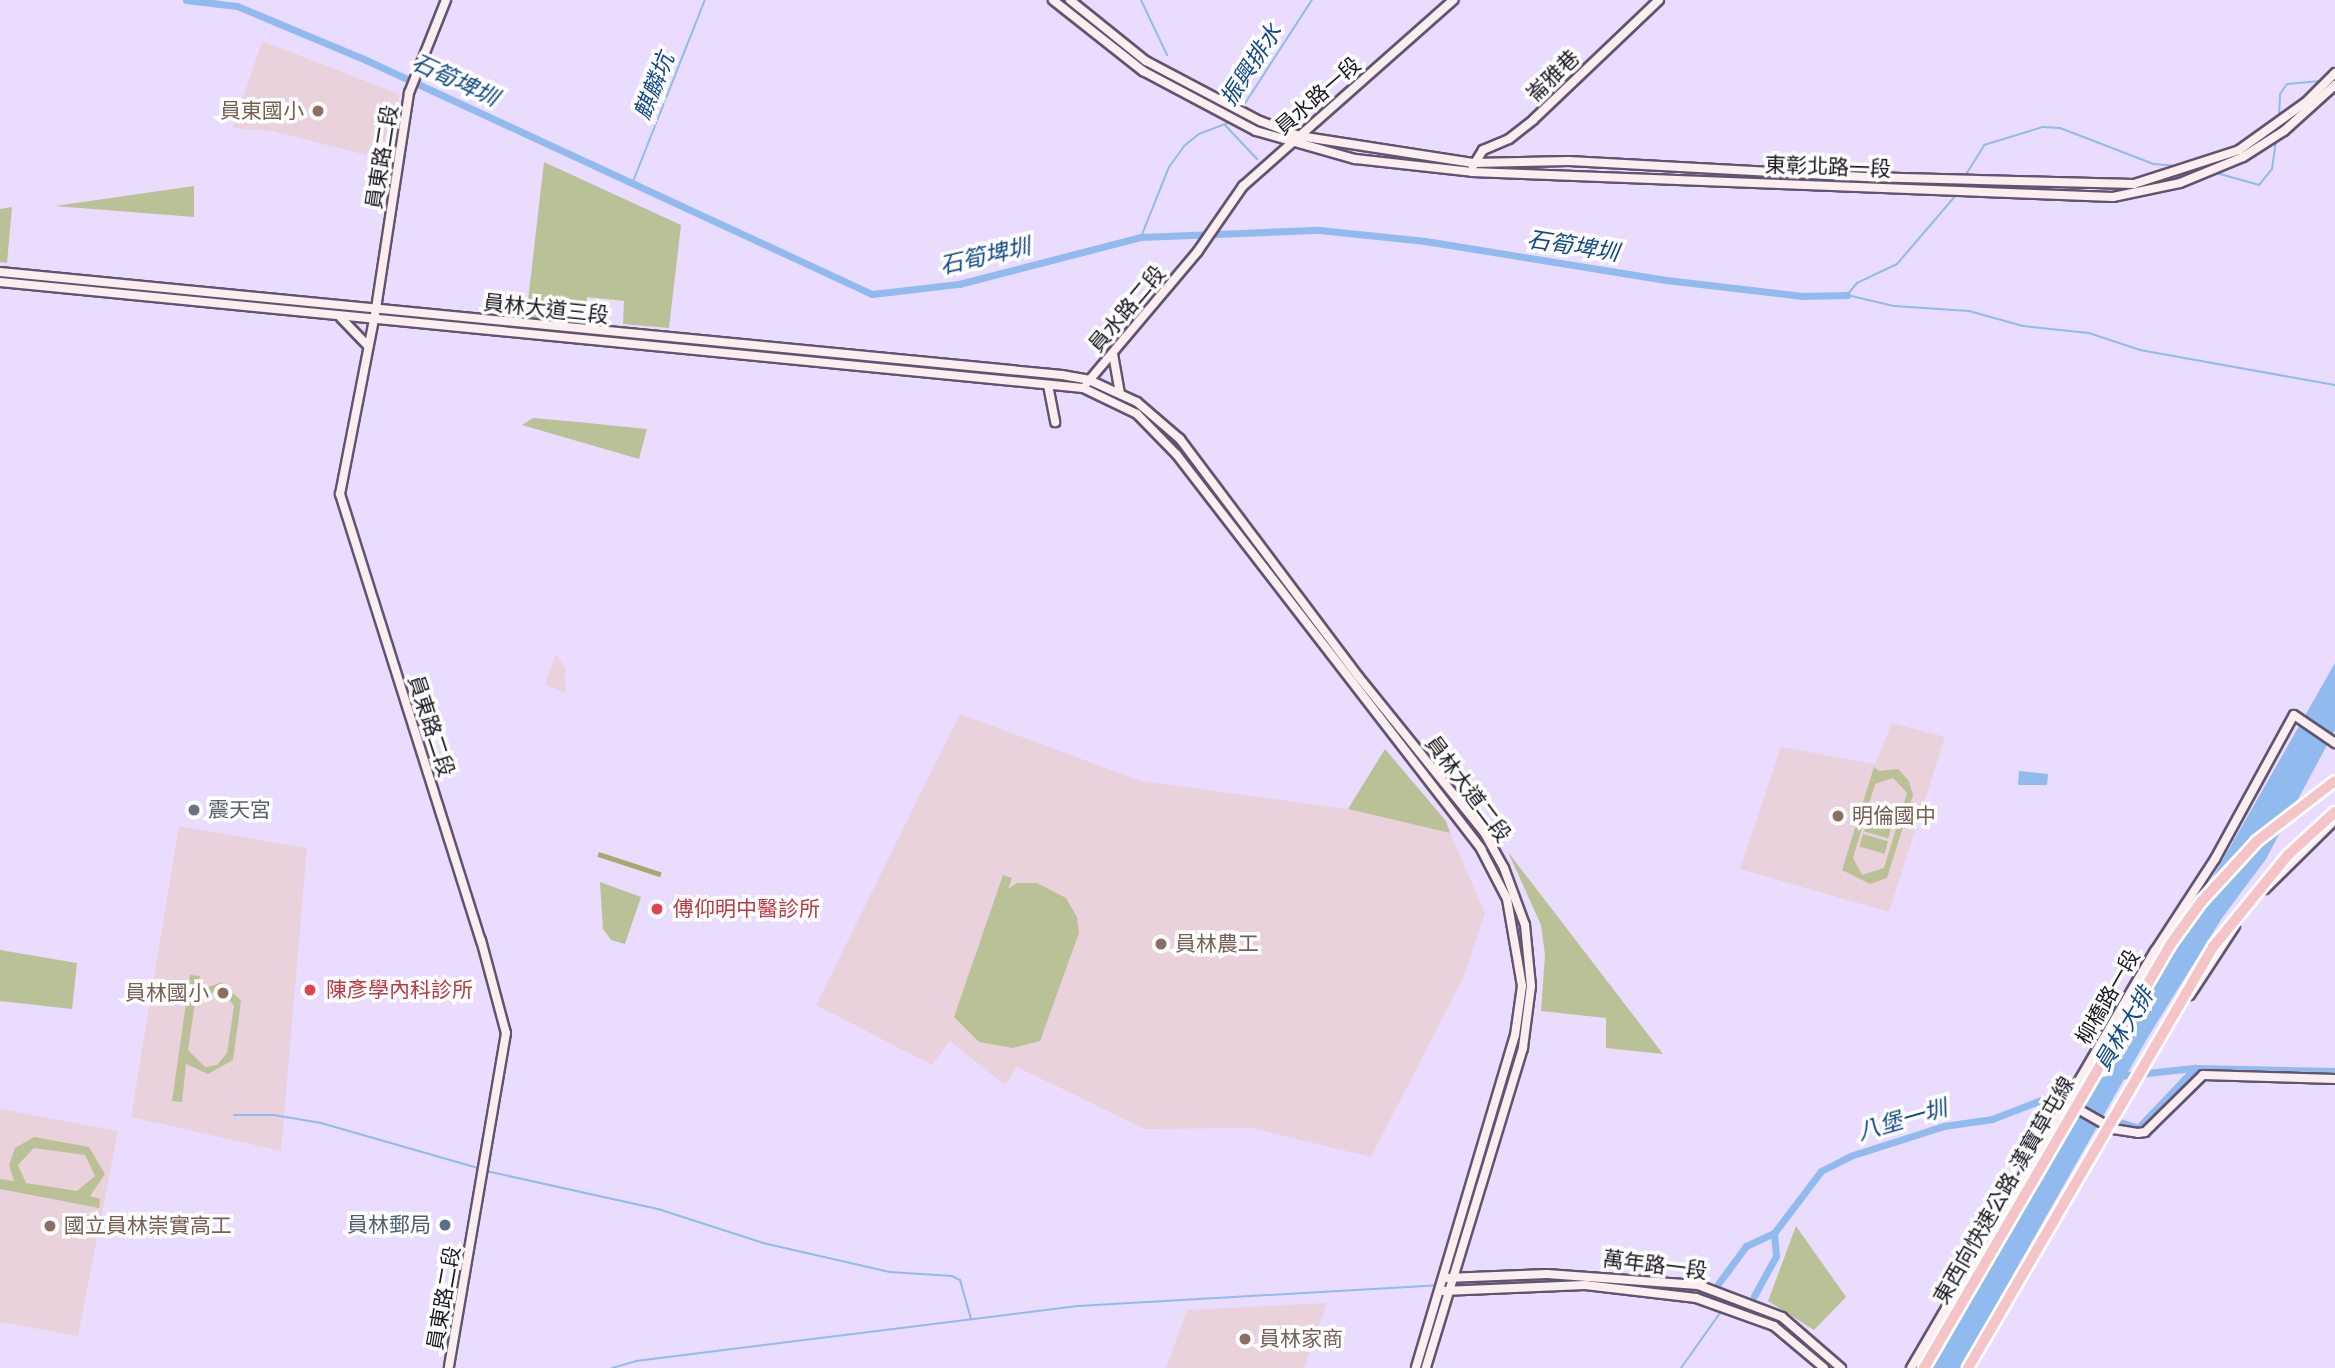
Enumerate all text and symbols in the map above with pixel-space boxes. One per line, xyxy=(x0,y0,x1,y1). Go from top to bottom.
water label: 振興排水 xyxy=(1214,19,1288,111)
street label: 崙雅巷 xyxy=(1522,45,1584,107)
water label: 石筍埤圳 xyxy=(407,48,503,112)
water label: 麒麟坑 xyxy=(628,49,680,123)
street label: 員水路一段 xyxy=(1270,52,1366,140)
place label: 員東國小 xyxy=(220,98,304,124)
marker: 員東國小 xyxy=(310,103,326,119)
street label: 員東路二段 xyxy=(361,103,403,211)
street label: 東彰北路一段 xyxy=(1765,152,1891,182)
water label: 石筍埤圳 xyxy=(1525,225,1621,267)
water label: 石筍埤圳 xyxy=(937,232,1033,280)
street label: 員水路二段 xyxy=(1084,261,1170,357)
street label: 員林大道三段 xyxy=(482,290,610,328)
street label: 員東路二段 xyxy=(403,672,459,780)
street label: 員林大道二段 xyxy=(1420,731,1516,847)
place label: 震天宮 xyxy=(208,797,271,823)
marker: 震天宮 xyxy=(186,802,202,818)
place label: 明倫國中 xyxy=(1852,803,1936,829)
marker: 明倫國中 xyxy=(1830,808,1846,824)
place label: 傅仰明中醫診所 xyxy=(673,896,820,922)
marker: 傅仰明中醫診所 xyxy=(647,899,667,919)
place label: 員林農工 xyxy=(1175,931,1259,957)
marker: 員林農工 xyxy=(1153,936,1169,952)
street label: 柳橋路一段 xyxy=(2071,945,2145,1049)
place label: 陳彥學內科診所 xyxy=(326,977,473,1003)
place label: 員林國小 xyxy=(125,980,209,1006)
marker: 陳彥學內科診所 xyxy=(300,980,320,1000)
water label: 員林大排 xyxy=(2088,982,2160,1076)
marker: 員林國小 xyxy=(215,985,231,1001)
street label: 東西向快速公路 漢寶草屯線 xyxy=(1929,1072,2079,1308)
water label: 八堡一圳 xyxy=(1854,1094,1950,1146)
place label: 員林郵局 xyxy=(347,1212,431,1238)
place label: 國立員林崇實高工 xyxy=(64,1213,232,1239)
marker: 員林郵局 xyxy=(437,1217,453,1233)
marker: 國立員林崇實高工 xyxy=(42,1218,58,1234)
street label: 員東路二段 xyxy=(422,1244,466,1352)
street label: 萬年路一段 xyxy=(1601,1246,1709,1284)
place label: 員林家商 xyxy=(1259,1326,1343,1352)
marker: 員林家商 xyxy=(1237,1331,1253,1347)

